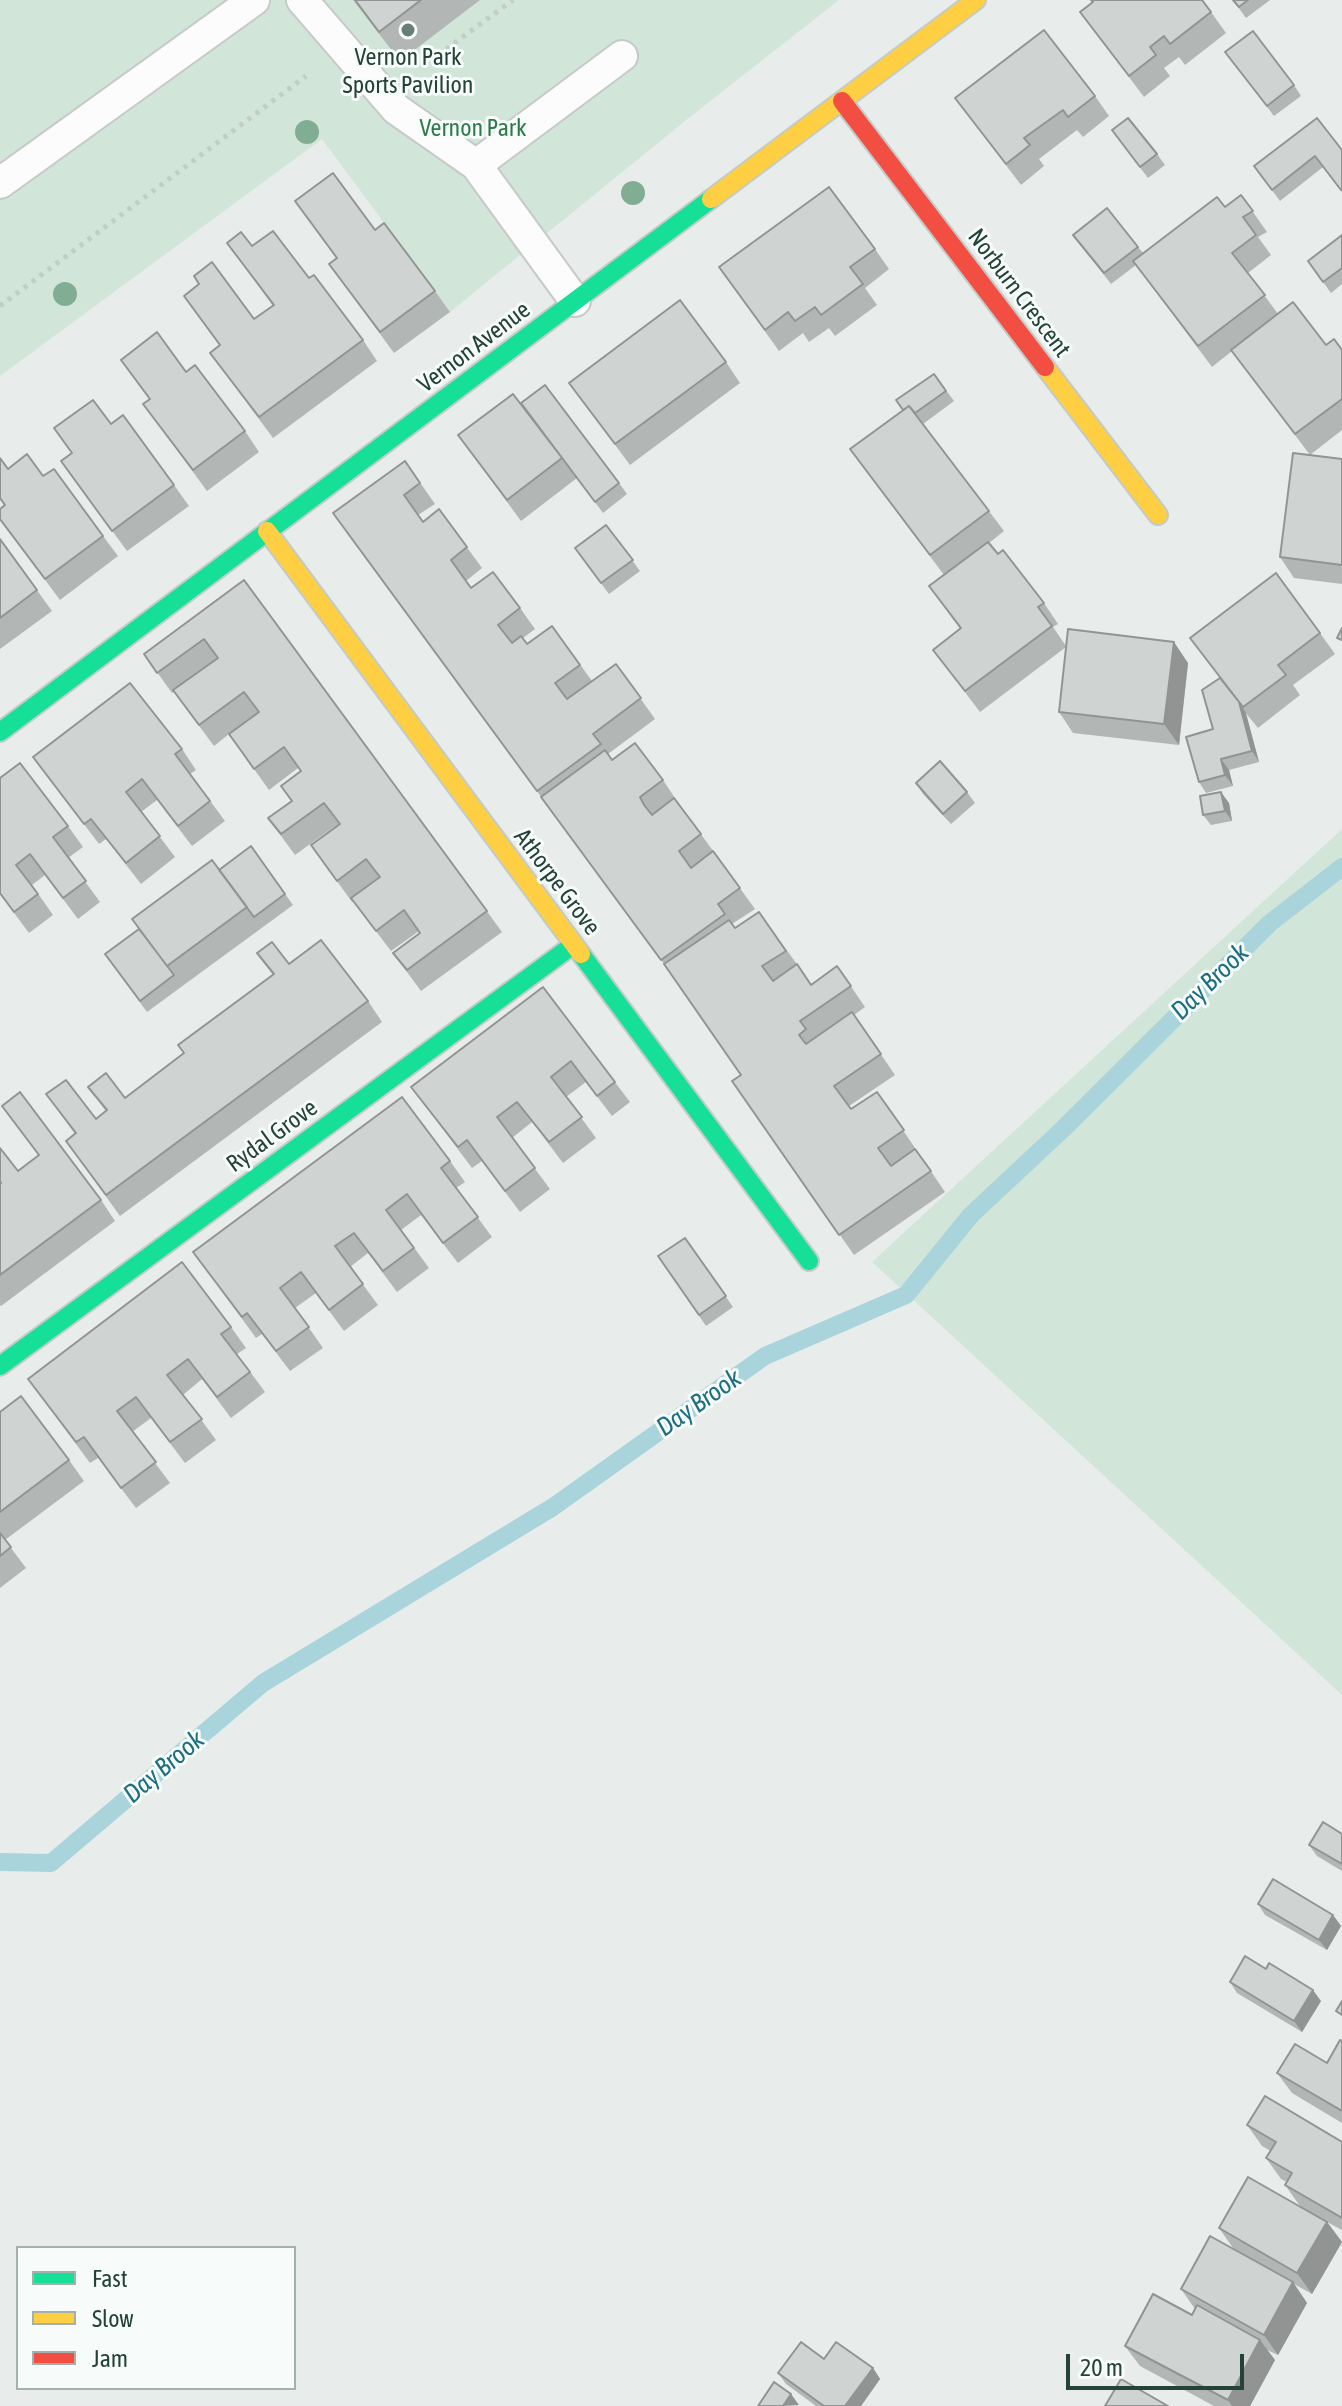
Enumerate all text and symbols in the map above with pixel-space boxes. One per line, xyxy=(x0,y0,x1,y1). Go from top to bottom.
marker: Vernon Park Sports Pavilion xyxy=(399,21,417,39)
place label: Vernon Park Sports Pavilion xyxy=(343,43,473,99)
park label: Vernon Park xyxy=(420,114,526,142)
street label: Norburn Crescent xyxy=(961,223,1077,363)
street label: Vernon Avenue xyxy=(412,295,536,399)
street label: Athorpe Grove xyxy=(508,823,606,941)
water label: Day Brook xyxy=(1165,937,1255,1027)
street label: Rydal Grove xyxy=(221,1093,323,1179)
water label: Day Brook xyxy=(651,1363,747,1443)
water label: Day Brook xyxy=(117,1724,211,1810)
legend xyxy=(16,2246,296,2390)
text: Fast xyxy=(92,2265,128,2292)
text: Slow xyxy=(92,2305,134,2332)
scale bar xyxy=(1070,2338,1248,2388)
text: Jam xyxy=(92,2345,128,2372)
text: 20 m xyxy=(1080,2354,1123,2381)

